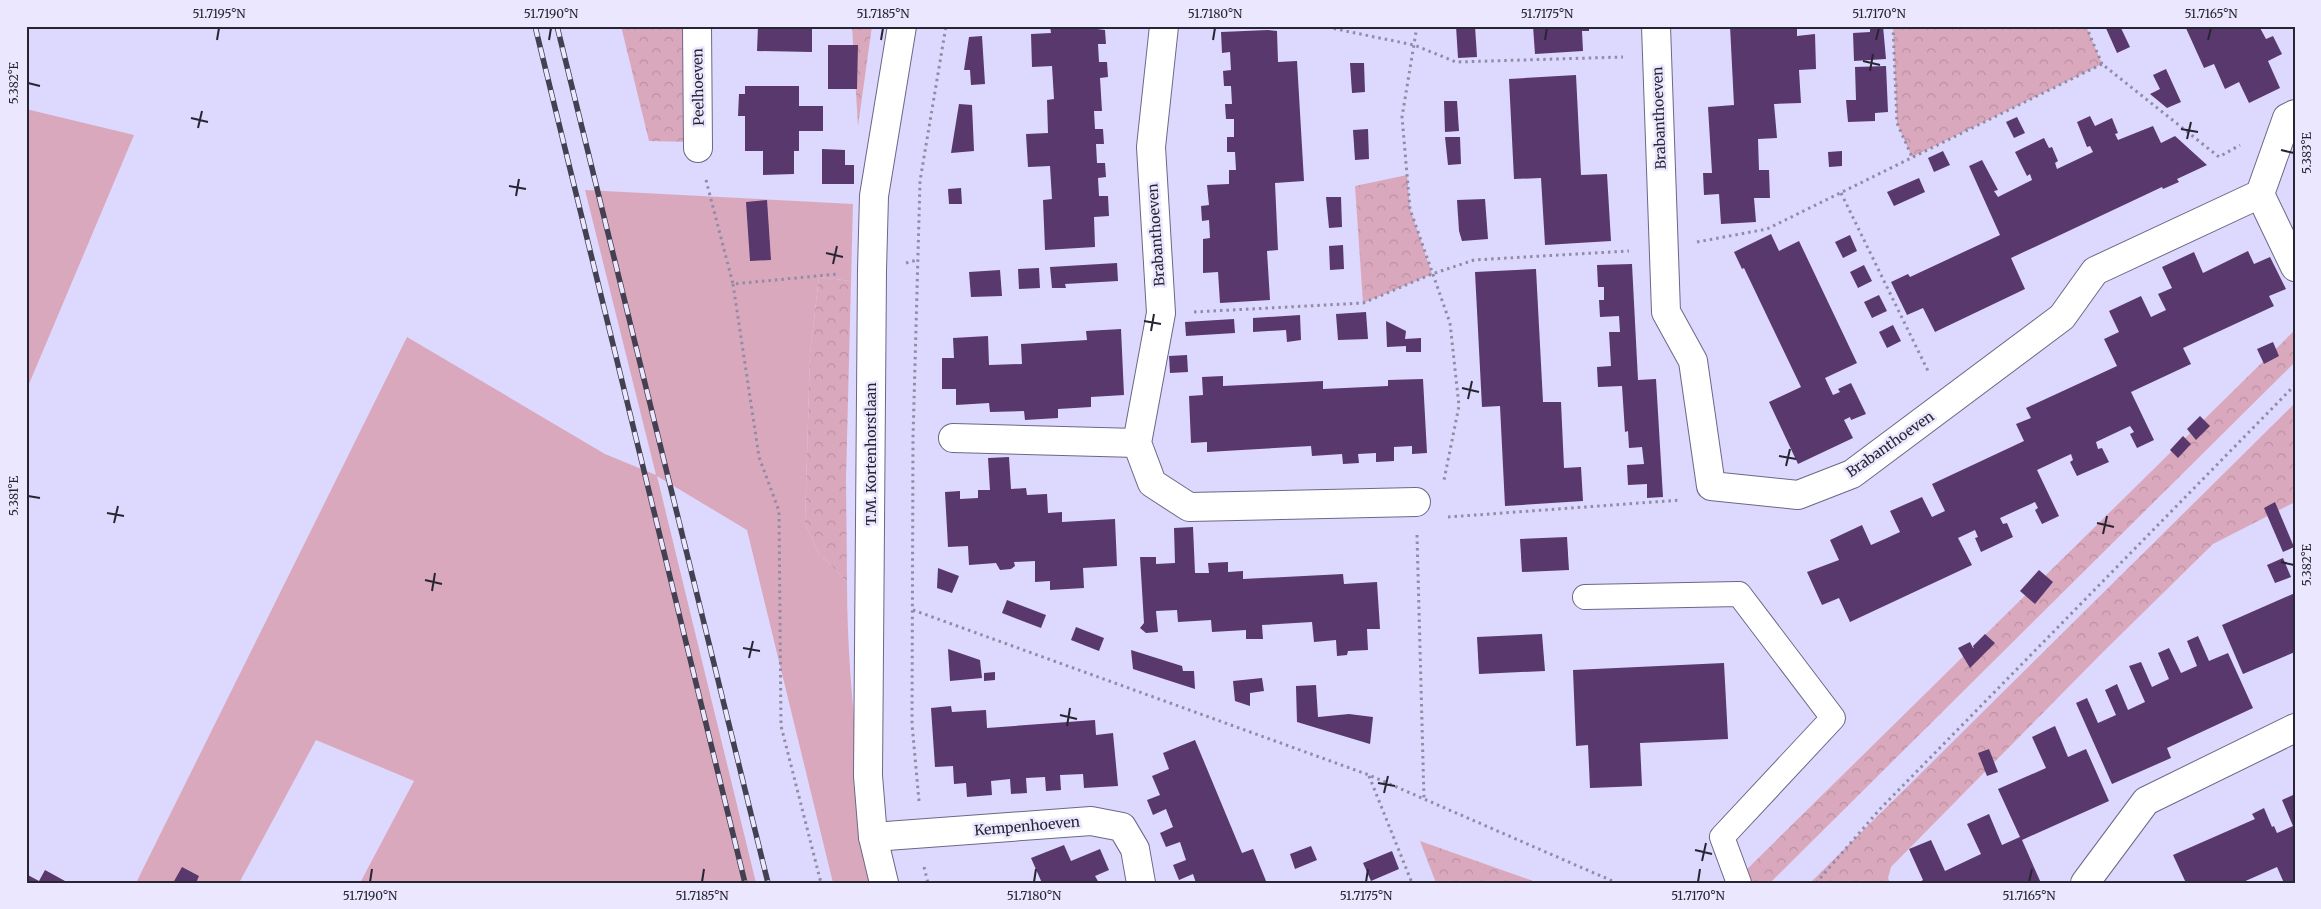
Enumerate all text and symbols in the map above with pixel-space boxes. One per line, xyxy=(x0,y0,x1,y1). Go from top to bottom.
text: 51.7195°N xyxy=(192,6,246,21)
text: 51.7190°N xyxy=(524,6,579,21)
text: 51.7185°N xyxy=(856,6,910,21)
text: 51.7180°N xyxy=(1188,6,1243,21)
text: 51.7175°N xyxy=(1521,6,1574,21)
text: 51.7170°N xyxy=(1852,6,1906,21)
text: 51.7165°N xyxy=(2184,6,2238,21)
street label: Peelhoeven xyxy=(688,48,708,126)
text: 5.382°E xyxy=(6,61,21,104)
street label: Brabanthoeven xyxy=(1648,66,1670,170)
text: 5.383°E xyxy=(2299,132,2314,174)
street label: Brabanthoeven xyxy=(1143,183,1169,287)
street label: T.M. Kortenhorstlaan xyxy=(862,382,880,526)
street label: Brabanthoeven xyxy=(1843,407,1937,481)
text: 5.381°E xyxy=(6,476,21,516)
text: 5.382°E xyxy=(2299,543,2314,586)
street label: Kempenhoeven xyxy=(973,812,1081,840)
text: 51.7190°N xyxy=(343,888,398,903)
text: 51.7185°N xyxy=(675,888,729,903)
text: 51.7180°N xyxy=(1007,888,1062,903)
text: 51.7175°N xyxy=(1340,888,1393,903)
text: 51.7170°N xyxy=(1671,888,1725,903)
text: 51.7165°N xyxy=(2002,888,2056,903)

